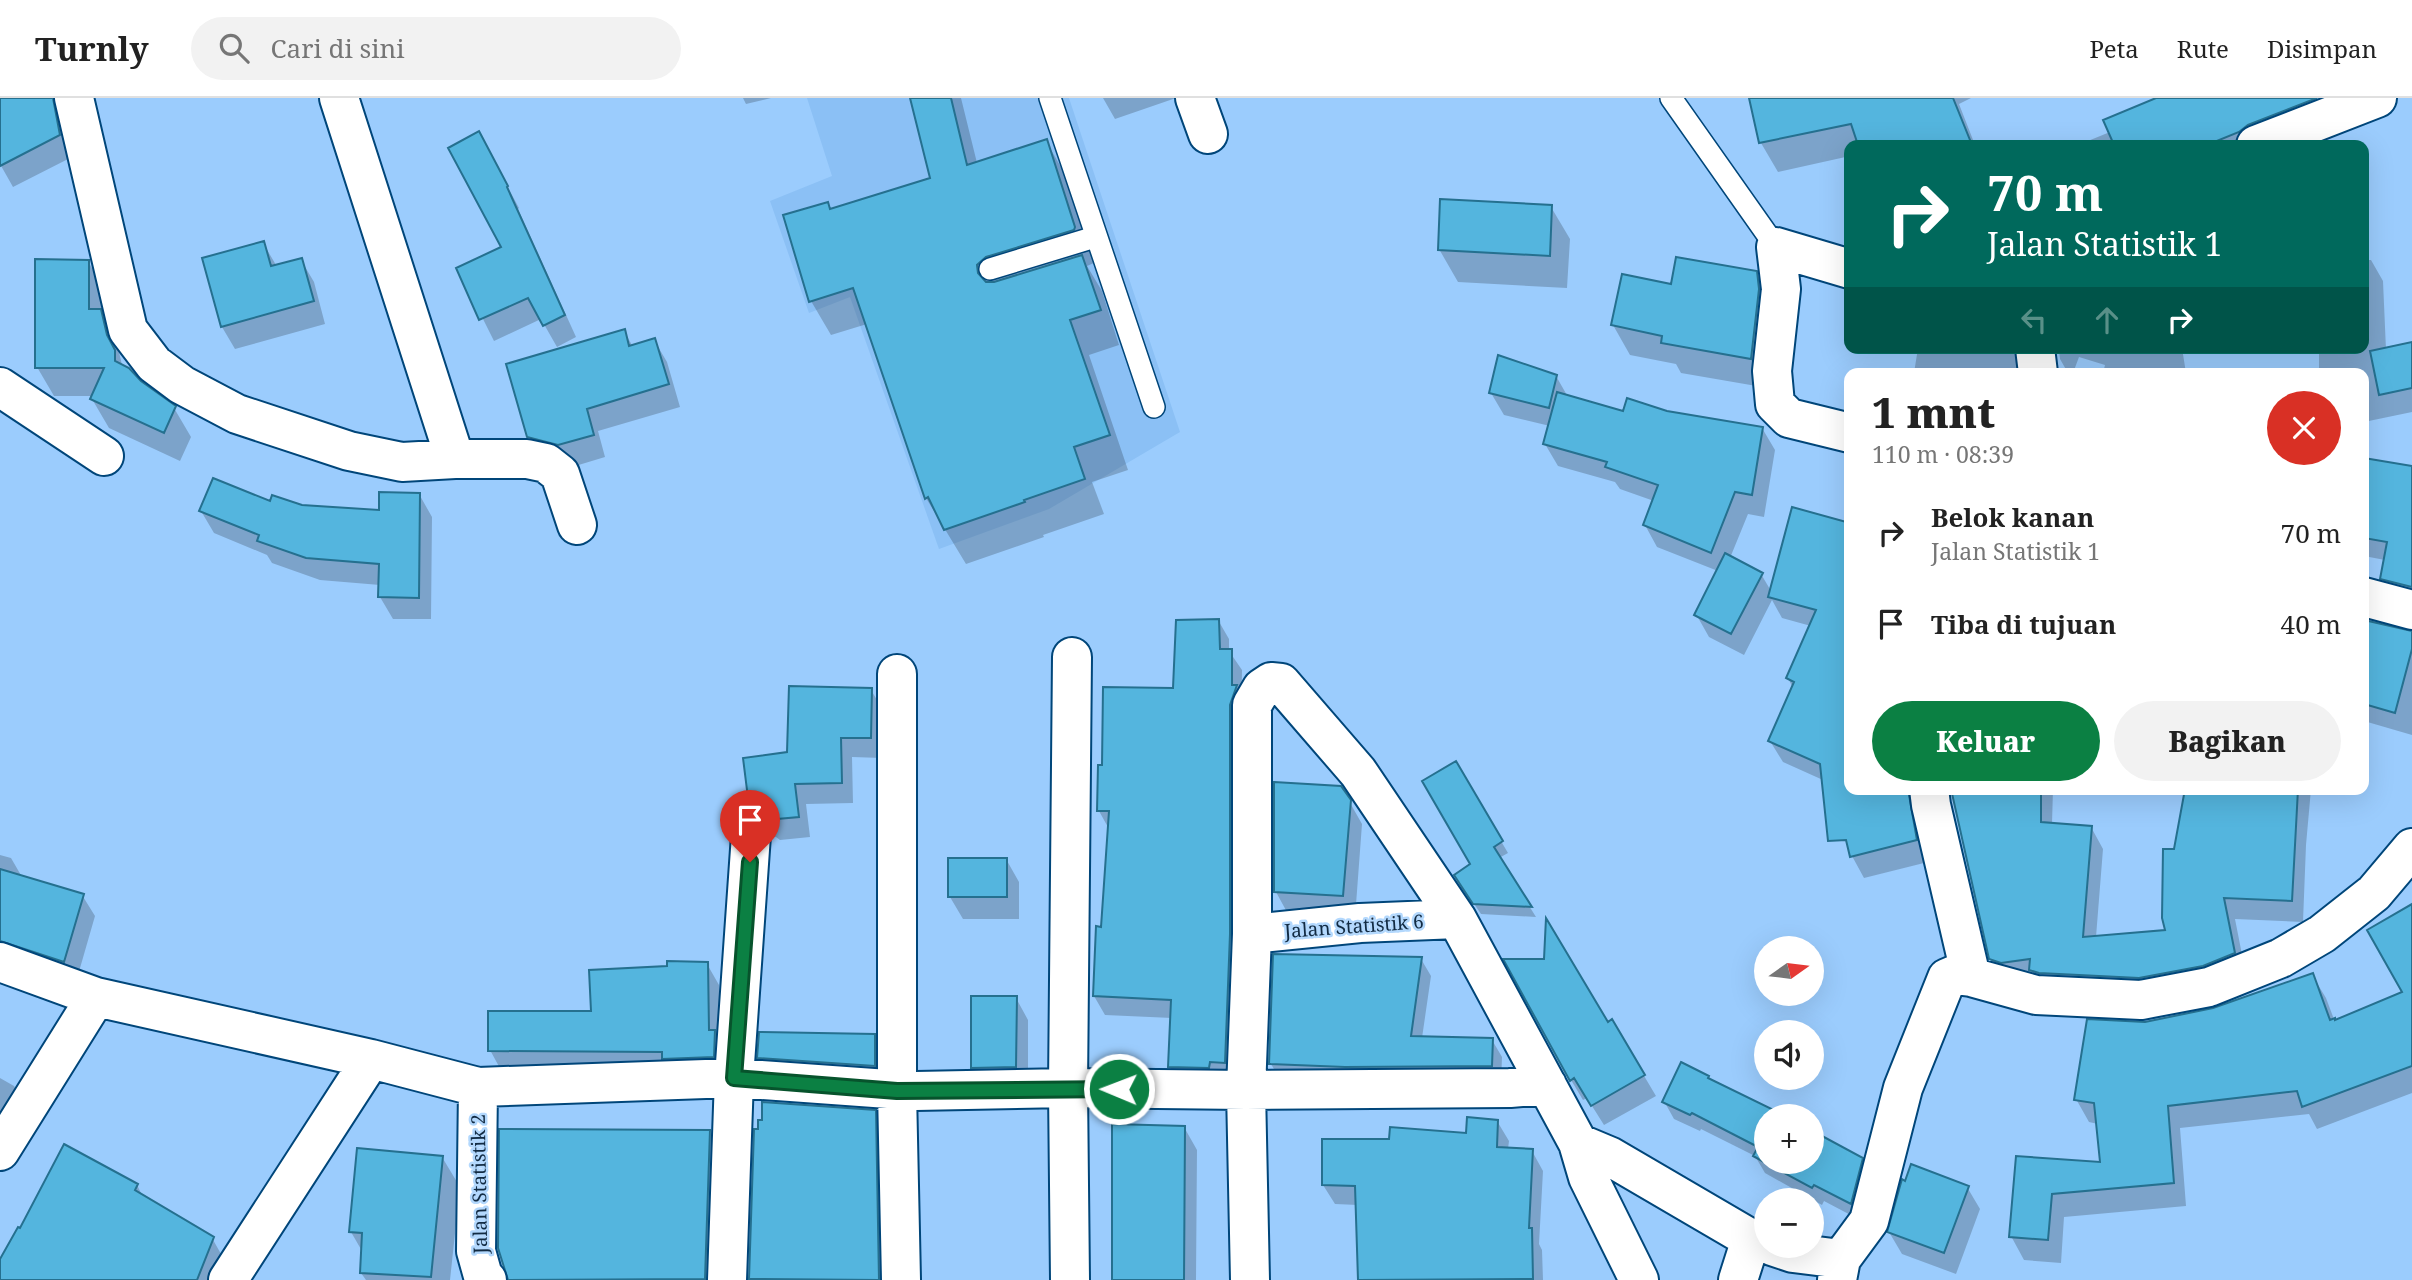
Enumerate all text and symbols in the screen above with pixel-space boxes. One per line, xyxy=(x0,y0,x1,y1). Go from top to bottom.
search box xyxy=(191,17,681,80)
text: Turnly xyxy=(35,26,149,71)
icon: search xyxy=(215,29,253,67)
text: Cari di sini xyxy=(271,30,405,66)
text: Peta xyxy=(2089,32,2139,65)
text: Rute xyxy=(2177,32,2229,65)
text: Disimpan xyxy=(2267,32,2377,65)
text: 70 m xyxy=(1987,159,2103,225)
icon: right xyxy=(1872,168,1963,259)
text: Jalan Statistik 1 xyxy=(1987,222,2222,265)
icon: left xyxy=(2015,301,2053,339)
icon: ahead xyxy=(2088,301,2126,339)
icon: right xyxy=(2161,301,2199,339)
text: 1 mnt xyxy=(1872,383,1995,440)
button: close xyxy=(2267,391,2341,465)
text: 110 m · 08:39 xyxy=(1872,438,2014,470)
text: Belok kanan xyxy=(1931,499,2094,535)
icon: right xyxy=(1872,514,1910,552)
text: 70 m xyxy=(2281,515,2341,551)
text: Jalan Statistik 1 xyxy=(1931,535,2100,567)
icon: arrive xyxy=(1872,605,1910,643)
text: Tiba di tujuan xyxy=(1931,606,2116,642)
text: 40 m xyxy=(2281,606,2341,642)
button: Keluar xyxy=(1872,701,2100,781)
button: Bagikan xyxy=(2114,701,2341,781)
pin xyxy=(720,790,780,862)
icon: arrive xyxy=(731,801,769,839)
street label: Jalan Statistik 6 xyxy=(1282,908,1425,944)
north arrow xyxy=(1754,936,1824,1006)
map controls xyxy=(1754,936,1824,1258)
button: sound xyxy=(1754,1020,1824,1090)
position arrow xyxy=(1082,1052,1156,1126)
button: + xyxy=(1754,1104,1824,1174)
street label: Jalan Statistik 2 xyxy=(465,1114,493,1255)
button: − xyxy=(1754,1188,1824,1258)

